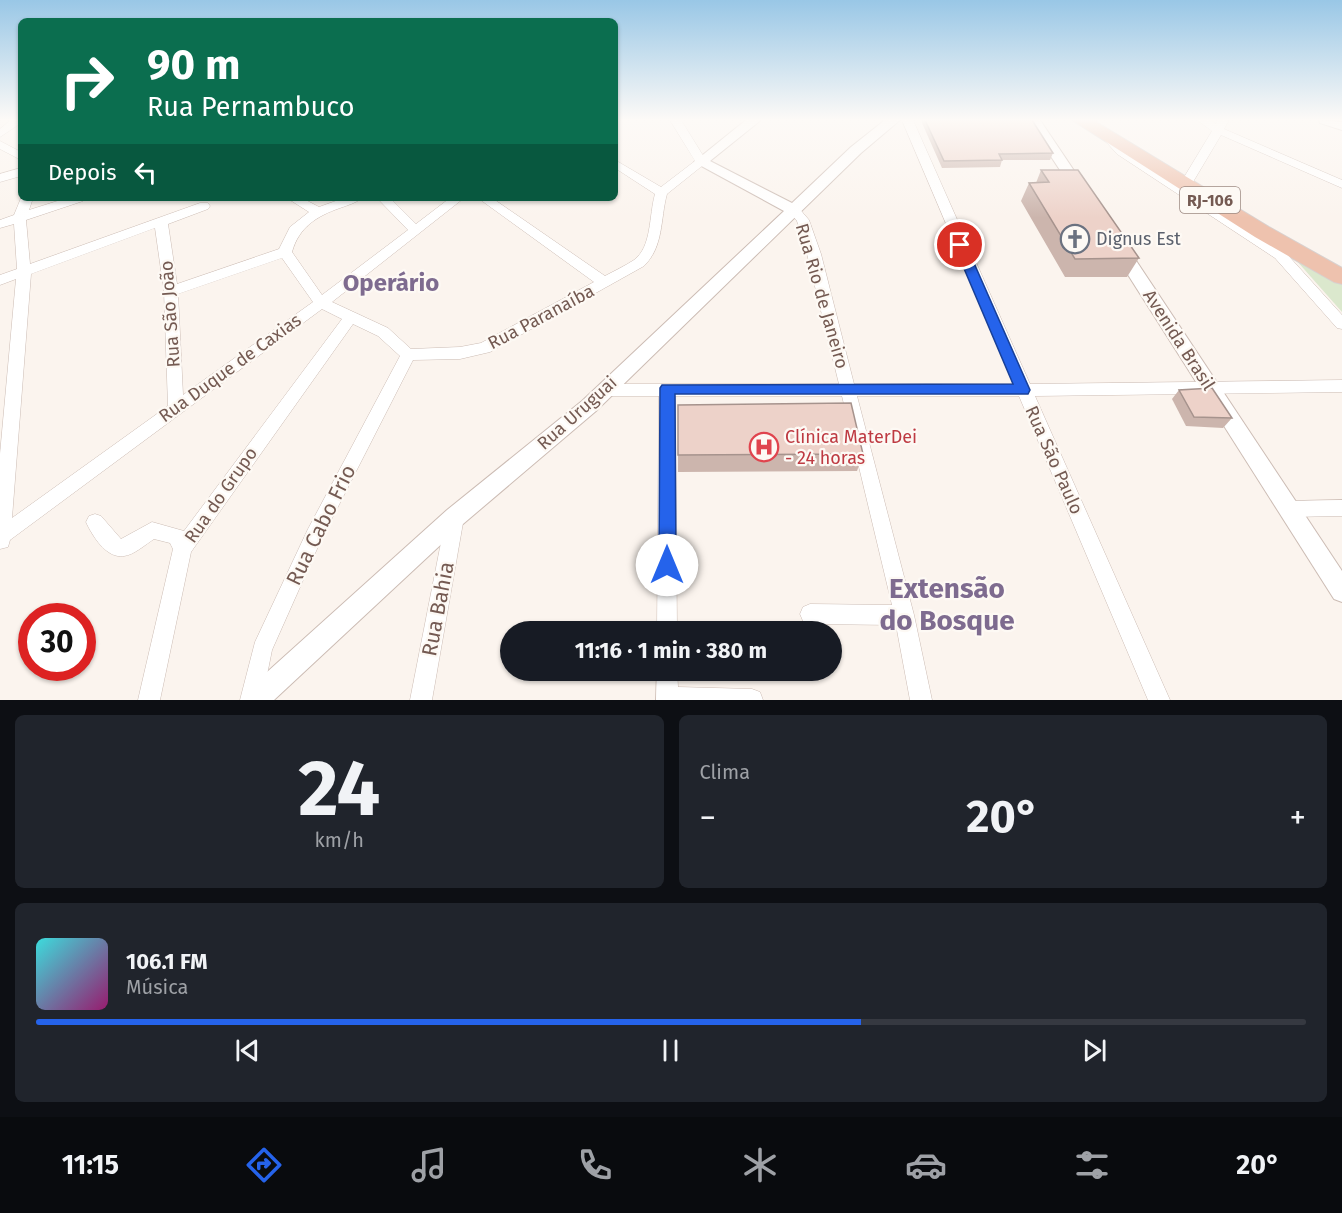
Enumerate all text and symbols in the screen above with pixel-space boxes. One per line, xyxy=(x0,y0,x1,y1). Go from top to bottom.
text: 90 m xyxy=(147,40,241,90)
icon: right xyxy=(48,42,126,120)
text: Rua Pernambuco xyxy=(147,91,354,123)
icon: left xyxy=(129,156,162,189)
text: Depois xyxy=(48,159,117,186)
road number: RJ-106 xyxy=(1180,187,1240,213)
pin xyxy=(934,219,985,270)
street label: Rua Rio de Janeiro xyxy=(791,221,853,371)
church icon: Dignus Est xyxy=(1059,223,1091,255)
icon: arrive xyxy=(943,228,976,261)
place label: Dignus Est xyxy=(1096,228,1181,250)
street label: Rua São João xyxy=(155,260,185,368)
district label: Operário xyxy=(343,269,439,297)
street label: Rua Paranaíba xyxy=(484,280,598,354)
street label: Avenida Brasil xyxy=(1138,286,1220,394)
street label: Rua Duque de Caxias xyxy=(154,309,306,427)
street label: Rua Uruguai xyxy=(533,371,621,455)
street label: Rua São Paulo xyxy=(1020,402,1088,518)
place label: Clínica MaterDei - 24 horas xyxy=(785,426,917,469)
hospital icon: Clínica MaterDei - 24 horas xyxy=(748,431,780,463)
street label: Rua do Grupo xyxy=(180,443,262,547)
street label: Rua Cabo Frio xyxy=(281,460,361,590)
position arrow xyxy=(635,533,699,597)
street label: Rua Bahia xyxy=(416,560,460,658)
district label: Extensão do Bosque xyxy=(879,572,1015,637)
speed limit sign: 30 xyxy=(18,603,96,681)
text: 11:16 · 1 min · 380 m xyxy=(575,637,767,664)
text: 24 xyxy=(298,742,380,836)
text: Clima xyxy=(700,760,750,784)
text: 20° xyxy=(966,790,1039,844)
text: − xyxy=(700,798,716,838)
text: + xyxy=(1290,798,1306,838)
text: km/h xyxy=(315,828,364,852)
text: 106.1 FM xyxy=(126,948,207,975)
text: Música xyxy=(126,975,188,999)
icon: previous xyxy=(231,1034,264,1067)
icon: pause xyxy=(654,1034,687,1067)
icon: next xyxy=(1078,1034,1111,1067)
icon: directions xyxy=(243,1144,285,1186)
icon: music xyxy=(408,1144,450,1186)
icon: phone xyxy=(574,1144,616,1186)
icon: climate xyxy=(739,1144,781,1186)
icon: car xyxy=(905,1144,947,1186)
icon: filters xyxy=(1071,1144,1113,1186)
text: 11:15 xyxy=(62,1149,119,1181)
text: 20° xyxy=(1236,1149,1280,1181)

